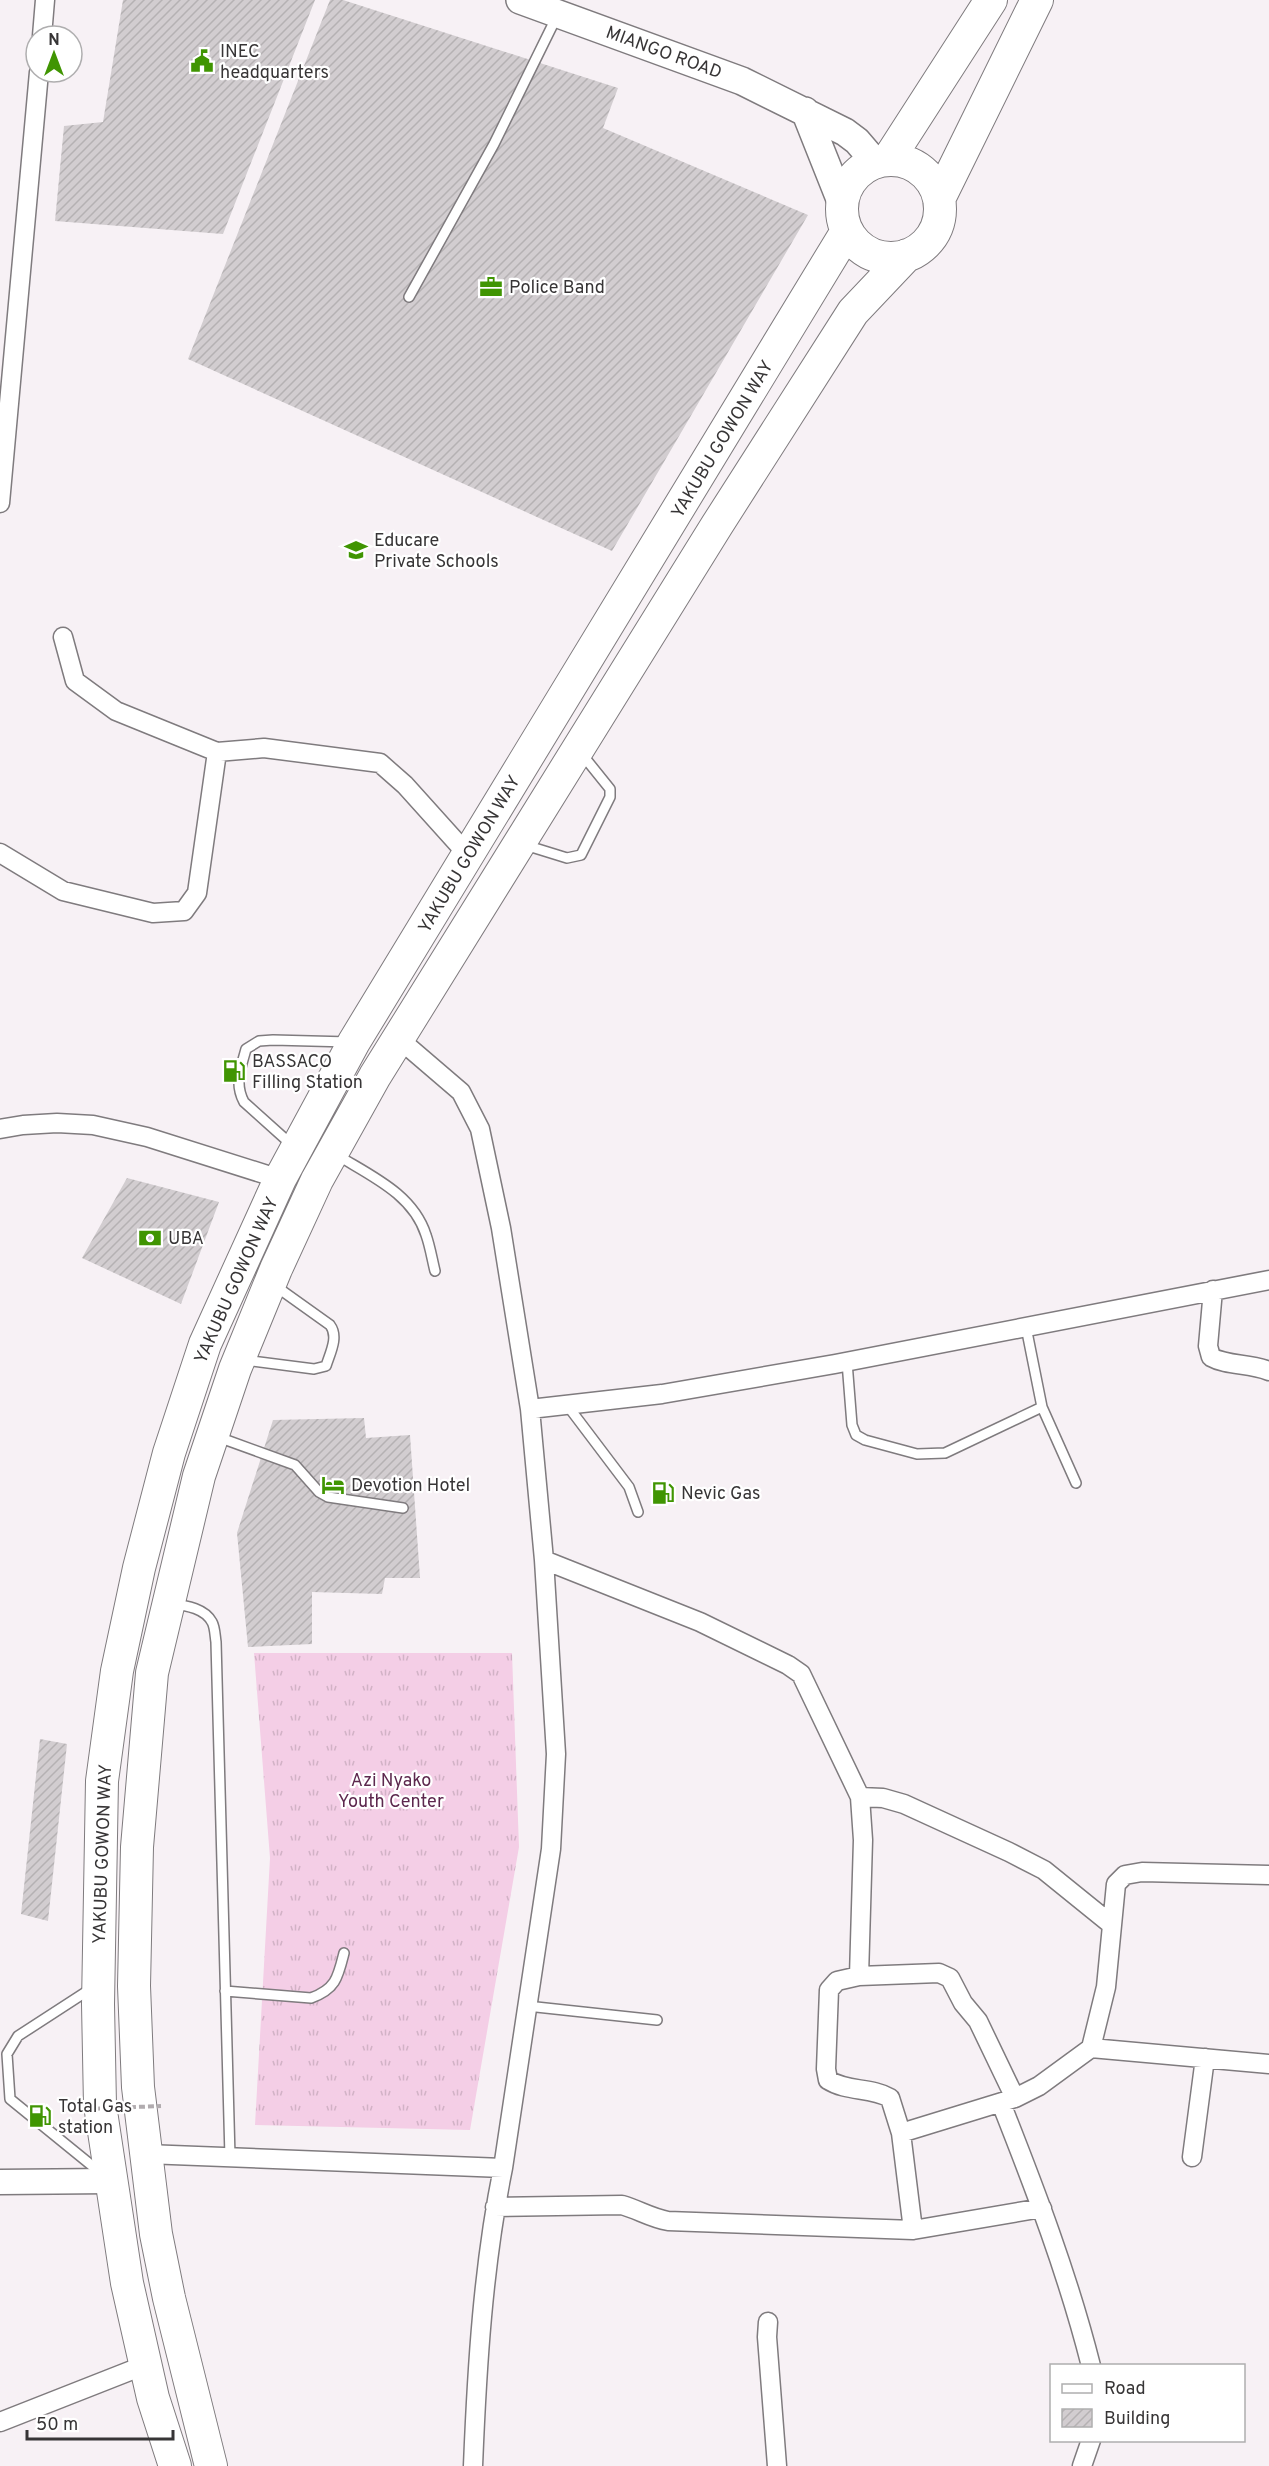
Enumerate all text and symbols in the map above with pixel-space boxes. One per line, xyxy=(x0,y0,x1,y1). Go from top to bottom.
street label: MIANGO ROAD xyxy=(602,22,725,85)
north arrow xyxy=(24,24,84,84)
text: N xyxy=(48,31,60,51)
place label: INEC headquarters xyxy=(220,41,329,85)
public building icon: INEC headquarters xyxy=(189,48,215,74)
office icon: Police Band xyxy=(478,274,504,300)
place label: Police Band xyxy=(509,277,605,300)
street label: YAKUBU GOWON WAY xyxy=(667,357,780,523)
place label: Educare Private Schools xyxy=(374,530,499,574)
school or university icon: Educare Private Schools xyxy=(343,537,369,563)
street label: YAKUBU GOWON WAY xyxy=(414,772,527,938)
place label: BASSACO Filling Station xyxy=(252,1051,363,1095)
fuel station icon: BASSACO Filling Station xyxy=(221,1058,247,1084)
street label: YAKUBU GOWON WAY xyxy=(190,1194,285,1368)
bank icon: UBA xyxy=(137,1225,163,1251)
place label: UBA xyxy=(168,1228,204,1251)
hotel icon: Devotion Hotel xyxy=(320,1472,346,1498)
place label: Devotion Hotel xyxy=(351,1475,470,1498)
fuel station icon: Nevic Gas xyxy=(650,1480,676,1506)
place label: Nevic Gas xyxy=(681,1483,760,1506)
street label: YAKUBU GOWON WAY xyxy=(89,1764,118,1944)
park label: Azi Nyako Youth Center xyxy=(338,1770,444,1814)
place label: Total Gas station xyxy=(58,2096,132,2140)
fuel station icon: Total Gas station xyxy=(27,2103,53,2129)
legend xyxy=(1050,2364,1245,2442)
text: Road xyxy=(1104,2378,1146,2401)
scale bar xyxy=(27,2403,172,2441)
text: Building xyxy=(1104,2408,1170,2431)
text: 50 m xyxy=(36,2414,78,2437)

